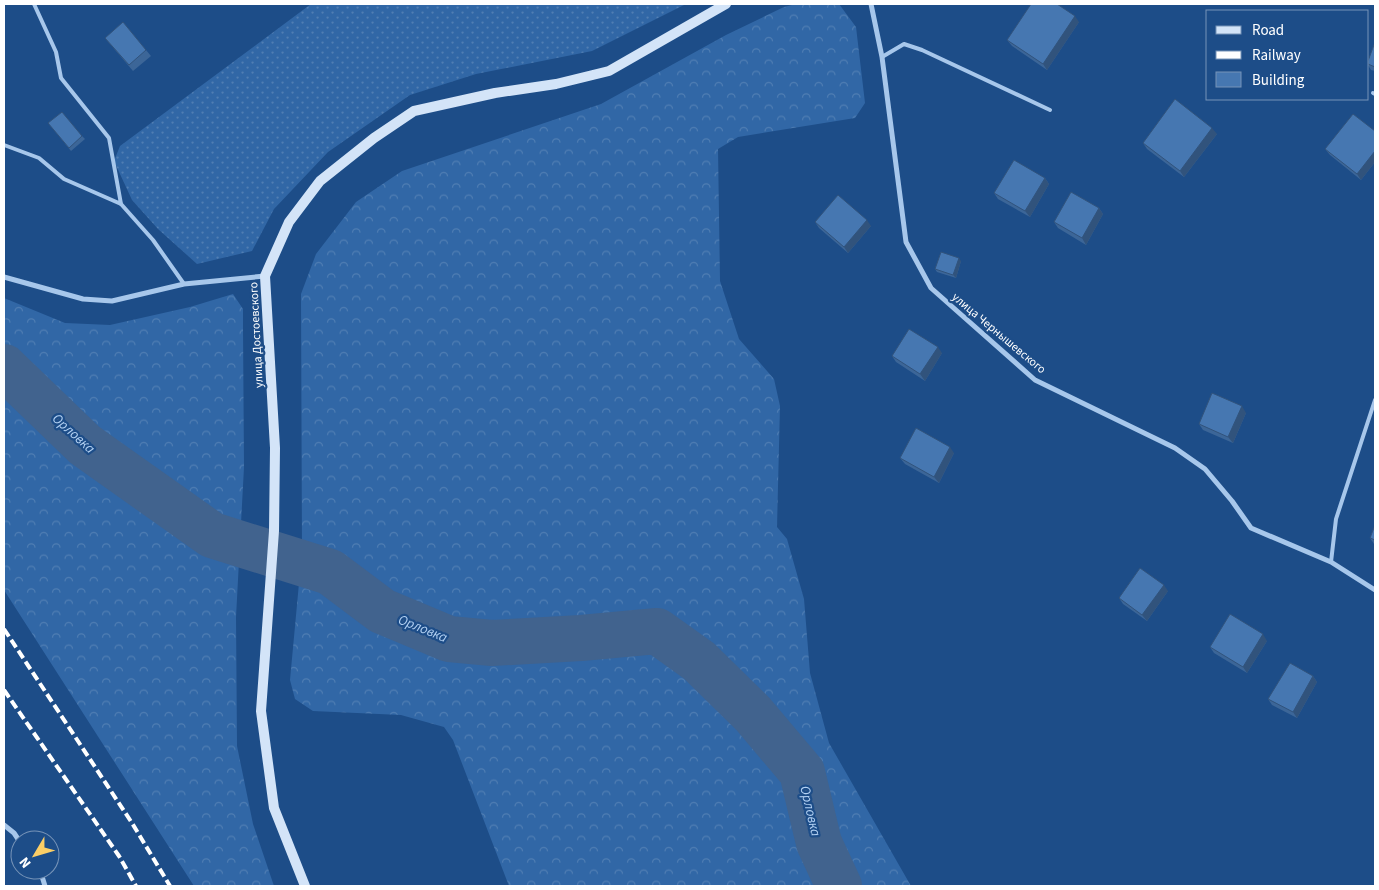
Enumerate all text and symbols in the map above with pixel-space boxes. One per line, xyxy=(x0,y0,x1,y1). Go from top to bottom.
legend xyxy=(1206,10,1369,100)
text: Road xyxy=(1252,20,1284,41)
text: Railway xyxy=(1252,45,1301,66)
text: Building xyxy=(1252,70,1305,91)
street label: улица Достоевского xyxy=(245,282,268,388)
street label: улица Чернышевского xyxy=(948,289,1049,378)
water label: Орловка xyxy=(48,409,100,459)
water label: Орловка xyxy=(395,610,451,648)
water label: Орловка xyxy=(794,784,826,839)
north arrow xyxy=(10,830,60,880)
text: N xyxy=(15,853,36,872)

